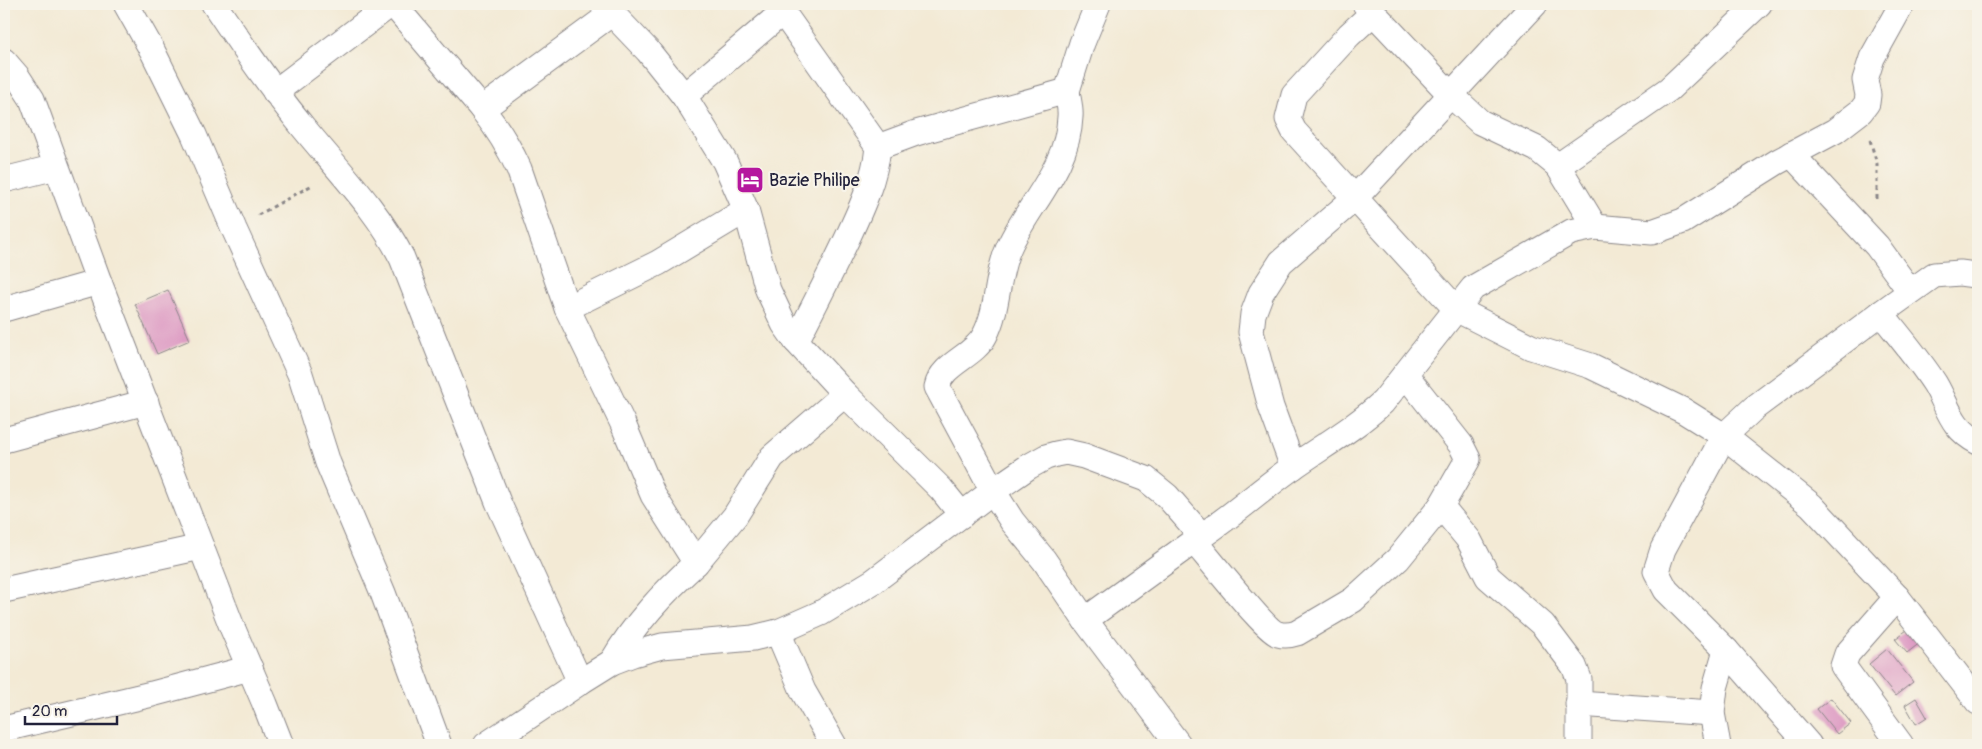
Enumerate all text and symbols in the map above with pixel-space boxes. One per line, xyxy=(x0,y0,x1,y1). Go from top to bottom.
hotel icon: Bazie Philipe xyxy=(735,165,765,195)
place label: Bazie Philipe xyxy=(769,169,860,192)
scale bar xyxy=(25,694,118,726)
text: 20 m xyxy=(32,702,67,721)

